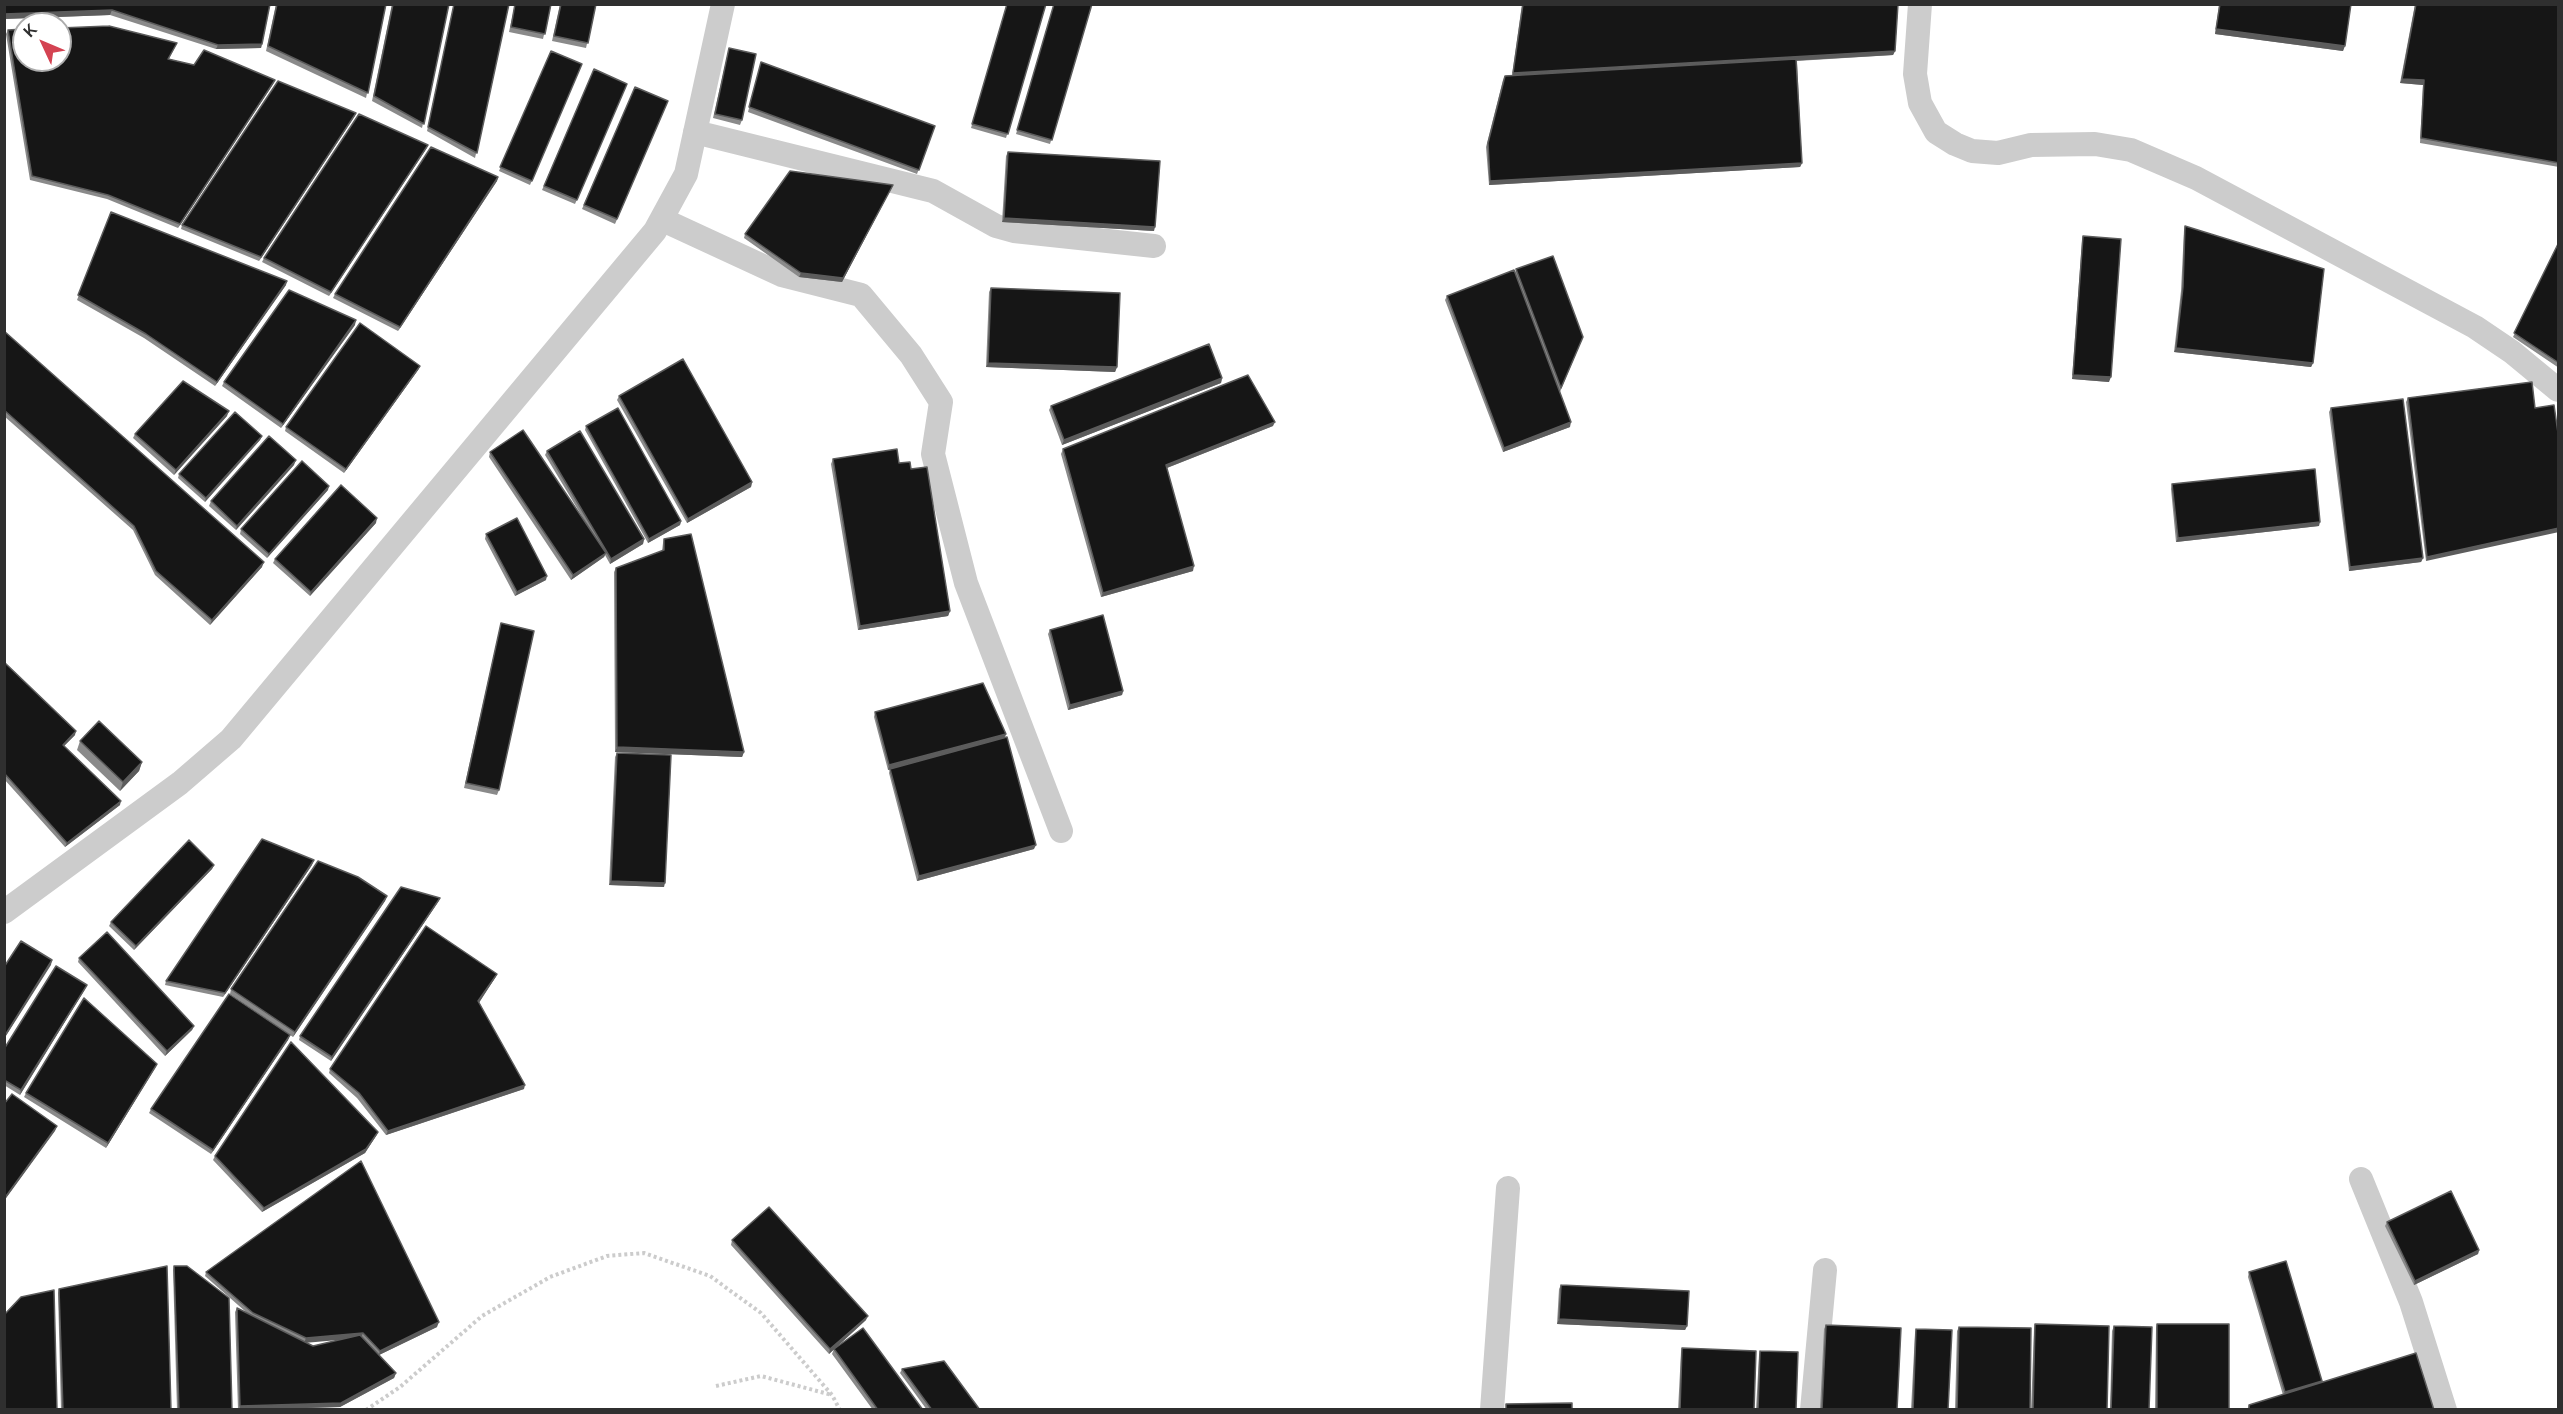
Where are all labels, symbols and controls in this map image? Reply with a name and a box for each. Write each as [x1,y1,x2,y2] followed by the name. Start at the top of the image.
[12,12,72,72] north arrow
[20,20,41,41] text: K

